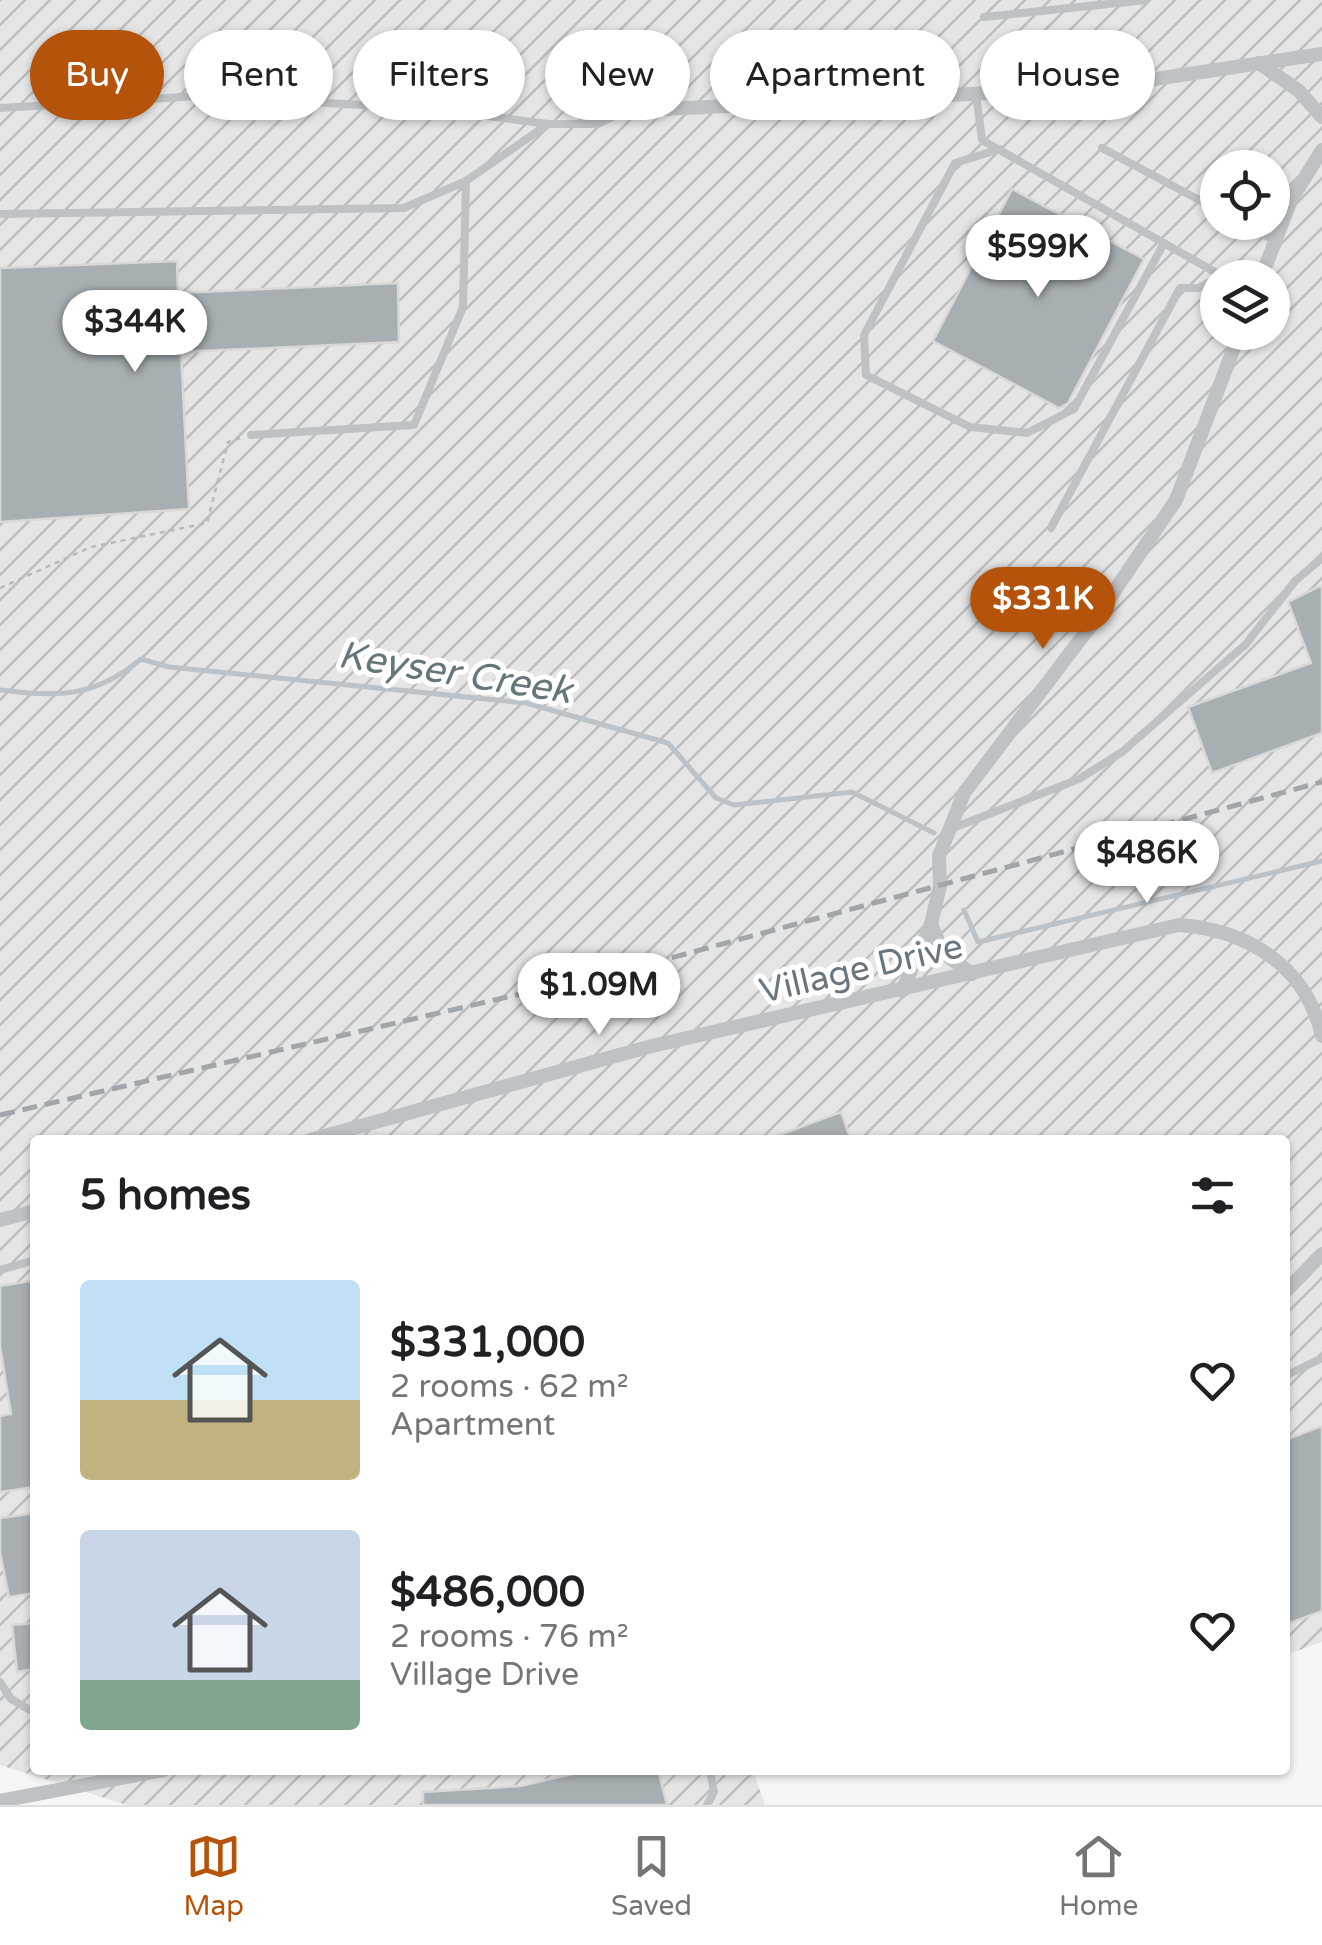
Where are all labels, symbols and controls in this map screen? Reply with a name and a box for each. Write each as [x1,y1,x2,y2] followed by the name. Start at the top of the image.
[30,30,164,120] chip: Buy
[184,30,333,120] chip: Rent
[353,30,525,120] chip: Filters
[545,30,690,120] chip: New
[710,30,960,120] chip: Apartment
[980,30,1155,120] chip: House
[1200,150,1290,350] map controls
[1200,150,1290,240] button: locate
[968,215,1108,300] pin: $599K
[987,228,1089,266] text: $599K
[1200,260,1290,350] button: layers
[65,290,205,375] pin: $344K
[84,303,186,341] text: $344K
[973,567,1113,652] pin: $331K
[992,580,1094,618] text: $331K
[335,632,577,714] water label: Keyser Creek
[1077,821,1217,906] pin: $486K
[1096,834,1198,872] text: $486K
[756,925,967,1013] street label: Village Drive
[518,953,680,1038] pin: $1.09M
[539,966,659,1004] text: $1.09M
[1185,1168,1240,1223] icon: filters
[80,1170,251,1221] text: 5 homes
[390,1317,585,1368] text: $331,000
[160,1320,280,1440] icon: home
[1185,1353,1240,1408] icon: heart
[390,1368,629,1406] text: 2 rooms · 62 m²
[390,1406,555,1444] text: Apartment
[390,1567,585,1618] text: $486,000
[160,1570,280,1690] icon: home
[1185,1603,1240,1658] icon: heart
[390,1618,629,1656] text: 2 rooms · 76 m²
[390,1656,579,1694] text: Village Drive
[184,1829,244,1923] tab: Map
[611,1829,692,1923] tab: Saved
[1059,1829,1138,1923] tab: Home

